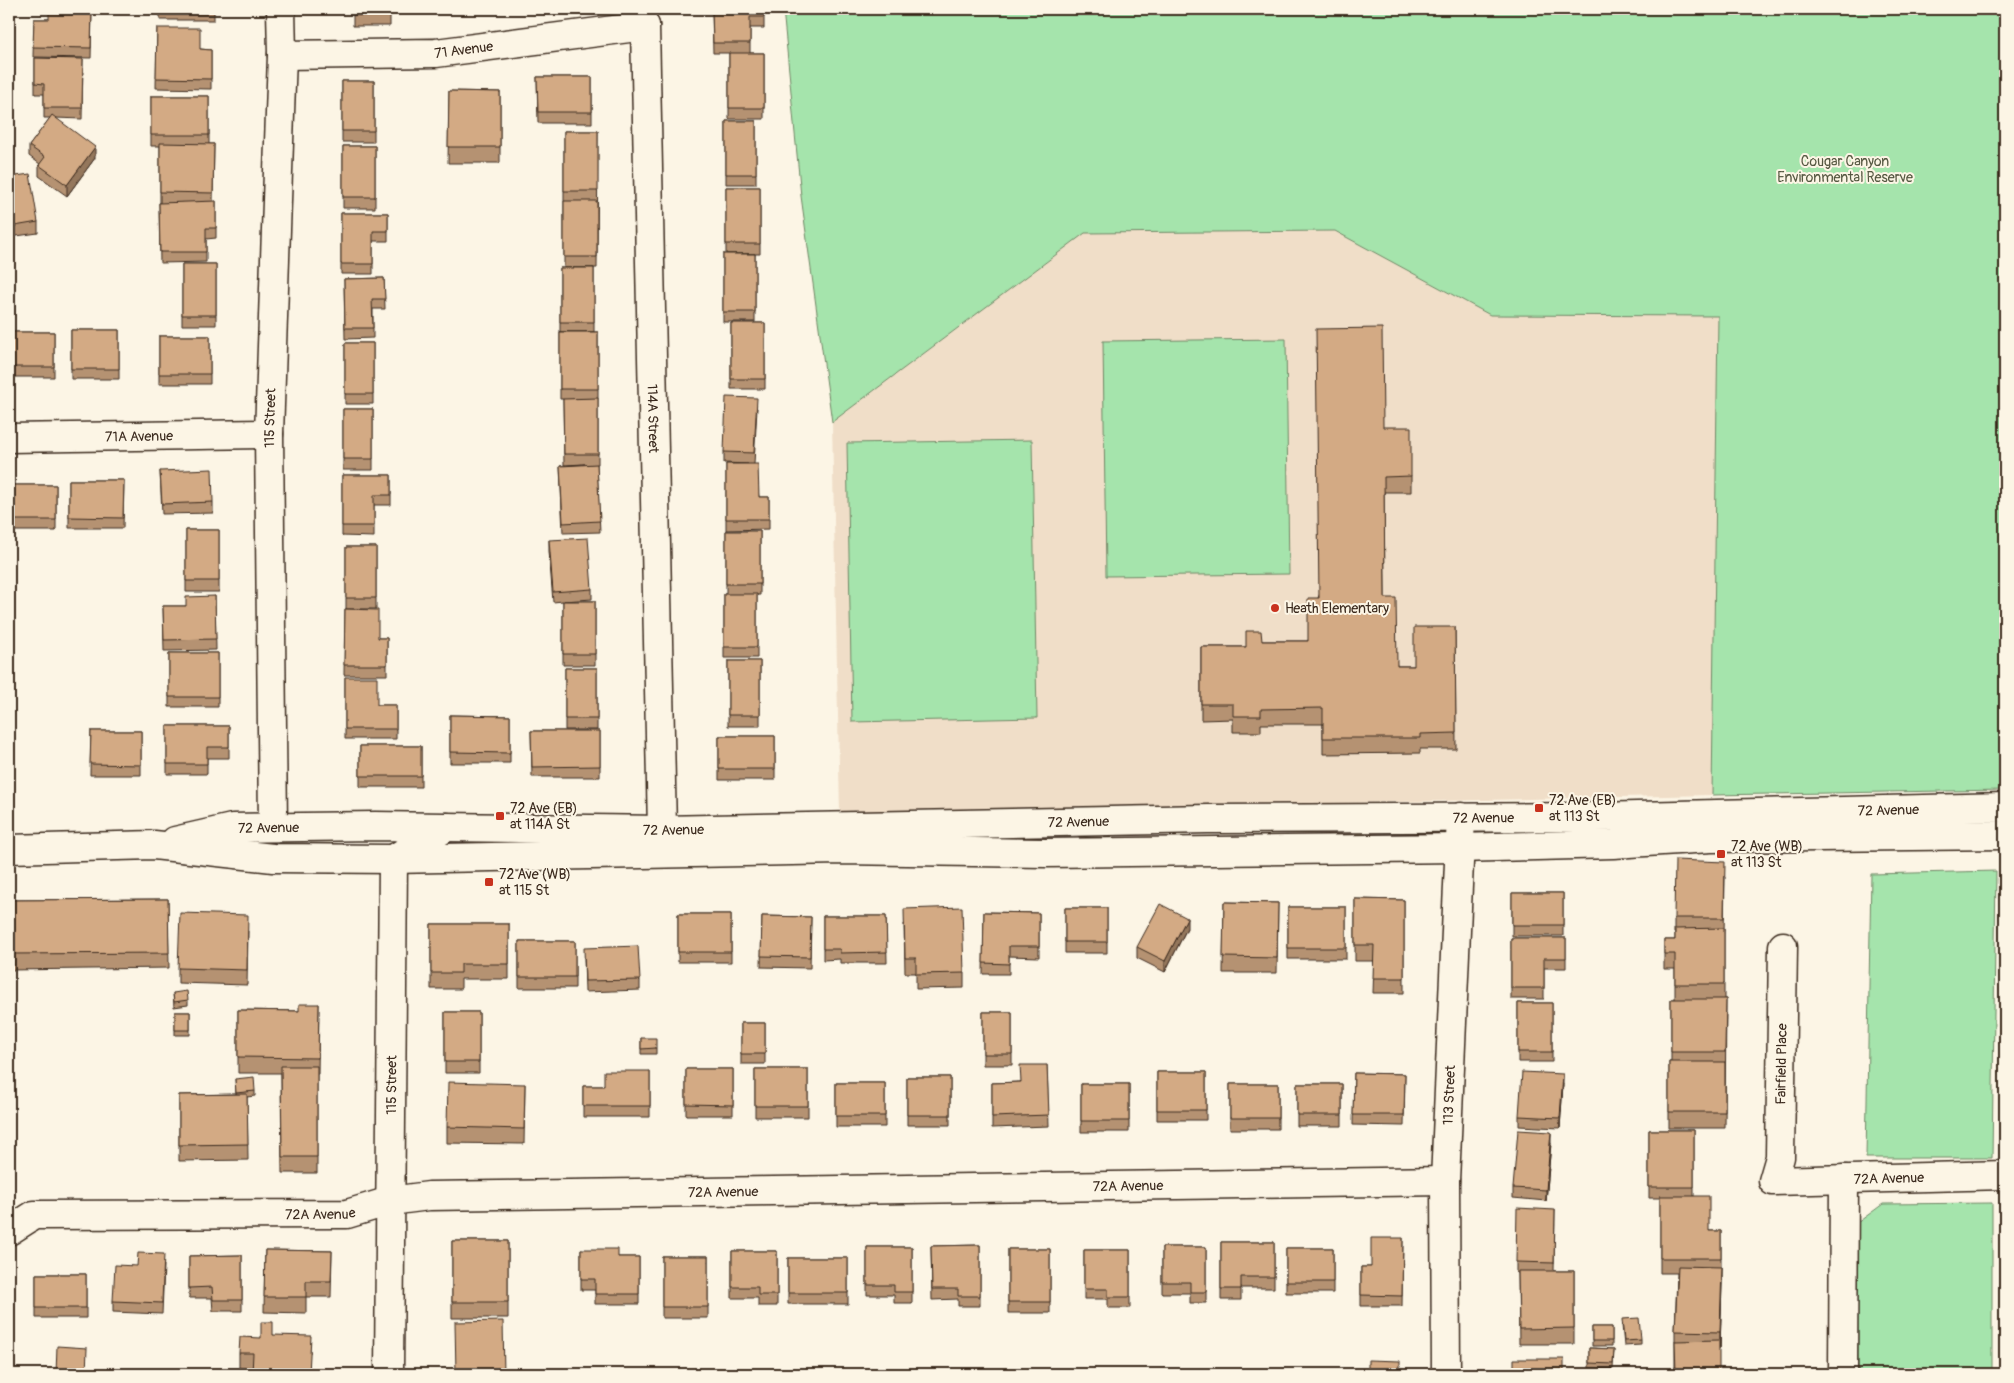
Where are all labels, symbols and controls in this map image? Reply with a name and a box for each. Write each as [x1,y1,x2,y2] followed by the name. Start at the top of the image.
[433,38,494,62] street label: 71 Avenue
[1777,153,1913,186] park label: Cougar Canyon Environmental Reserve
[644,384,662,454] street label: 114A Street
[261,388,280,448] street label: 115 Street
[105,427,173,446] street label: 71A Avenue
[1285,600,1389,617] place label: Heath Elementary
[1269,602,1281,614] marker: Heath Elementary
[1549,792,1616,825] place label: 72 Ave (EB) at 113 St
[510,800,577,833] place label: 72 Ave (EB) at 114A St
[1857,801,1919,820] street label: 72 Avenue
[1533,802,1545,814] marker: 72 Ave (EB) at 113 St
[1453,809,1514,827] street label: 72 Avenue
[494,810,506,822] marker: 72 Ave (EB) at 114A St
[1048,813,1109,831] street label: 72 Avenue
[238,819,299,837] street label: 72 Avenue
[643,821,704,839] street label: 72 Avenue
[1731,838,1803,871] place label: 72 Ave (WB) at 113 St
[1715,848,1727,860] marker: 72 Ave (WB) at 113 St
[499,866,571,899] place label: 72 Ave (WB) at 115 St
[483,876,495,888] marker: 72 Ave (WB) at 115 St
[1772,1023,1791,1105] street label: Fairfield Place
[383,1055,400,1115] street label: 115 Street
[1439,1064,1459,1125] street label: 113 Street
[1854,1169,1924,1188] street label: 72A Avenue
[1093,1177,1163,1195] street label: 72A Avenue
[688,1183,758,1201] street label: 72A Avenue
[285,1204,358,1223] street label: 72A Avenue

